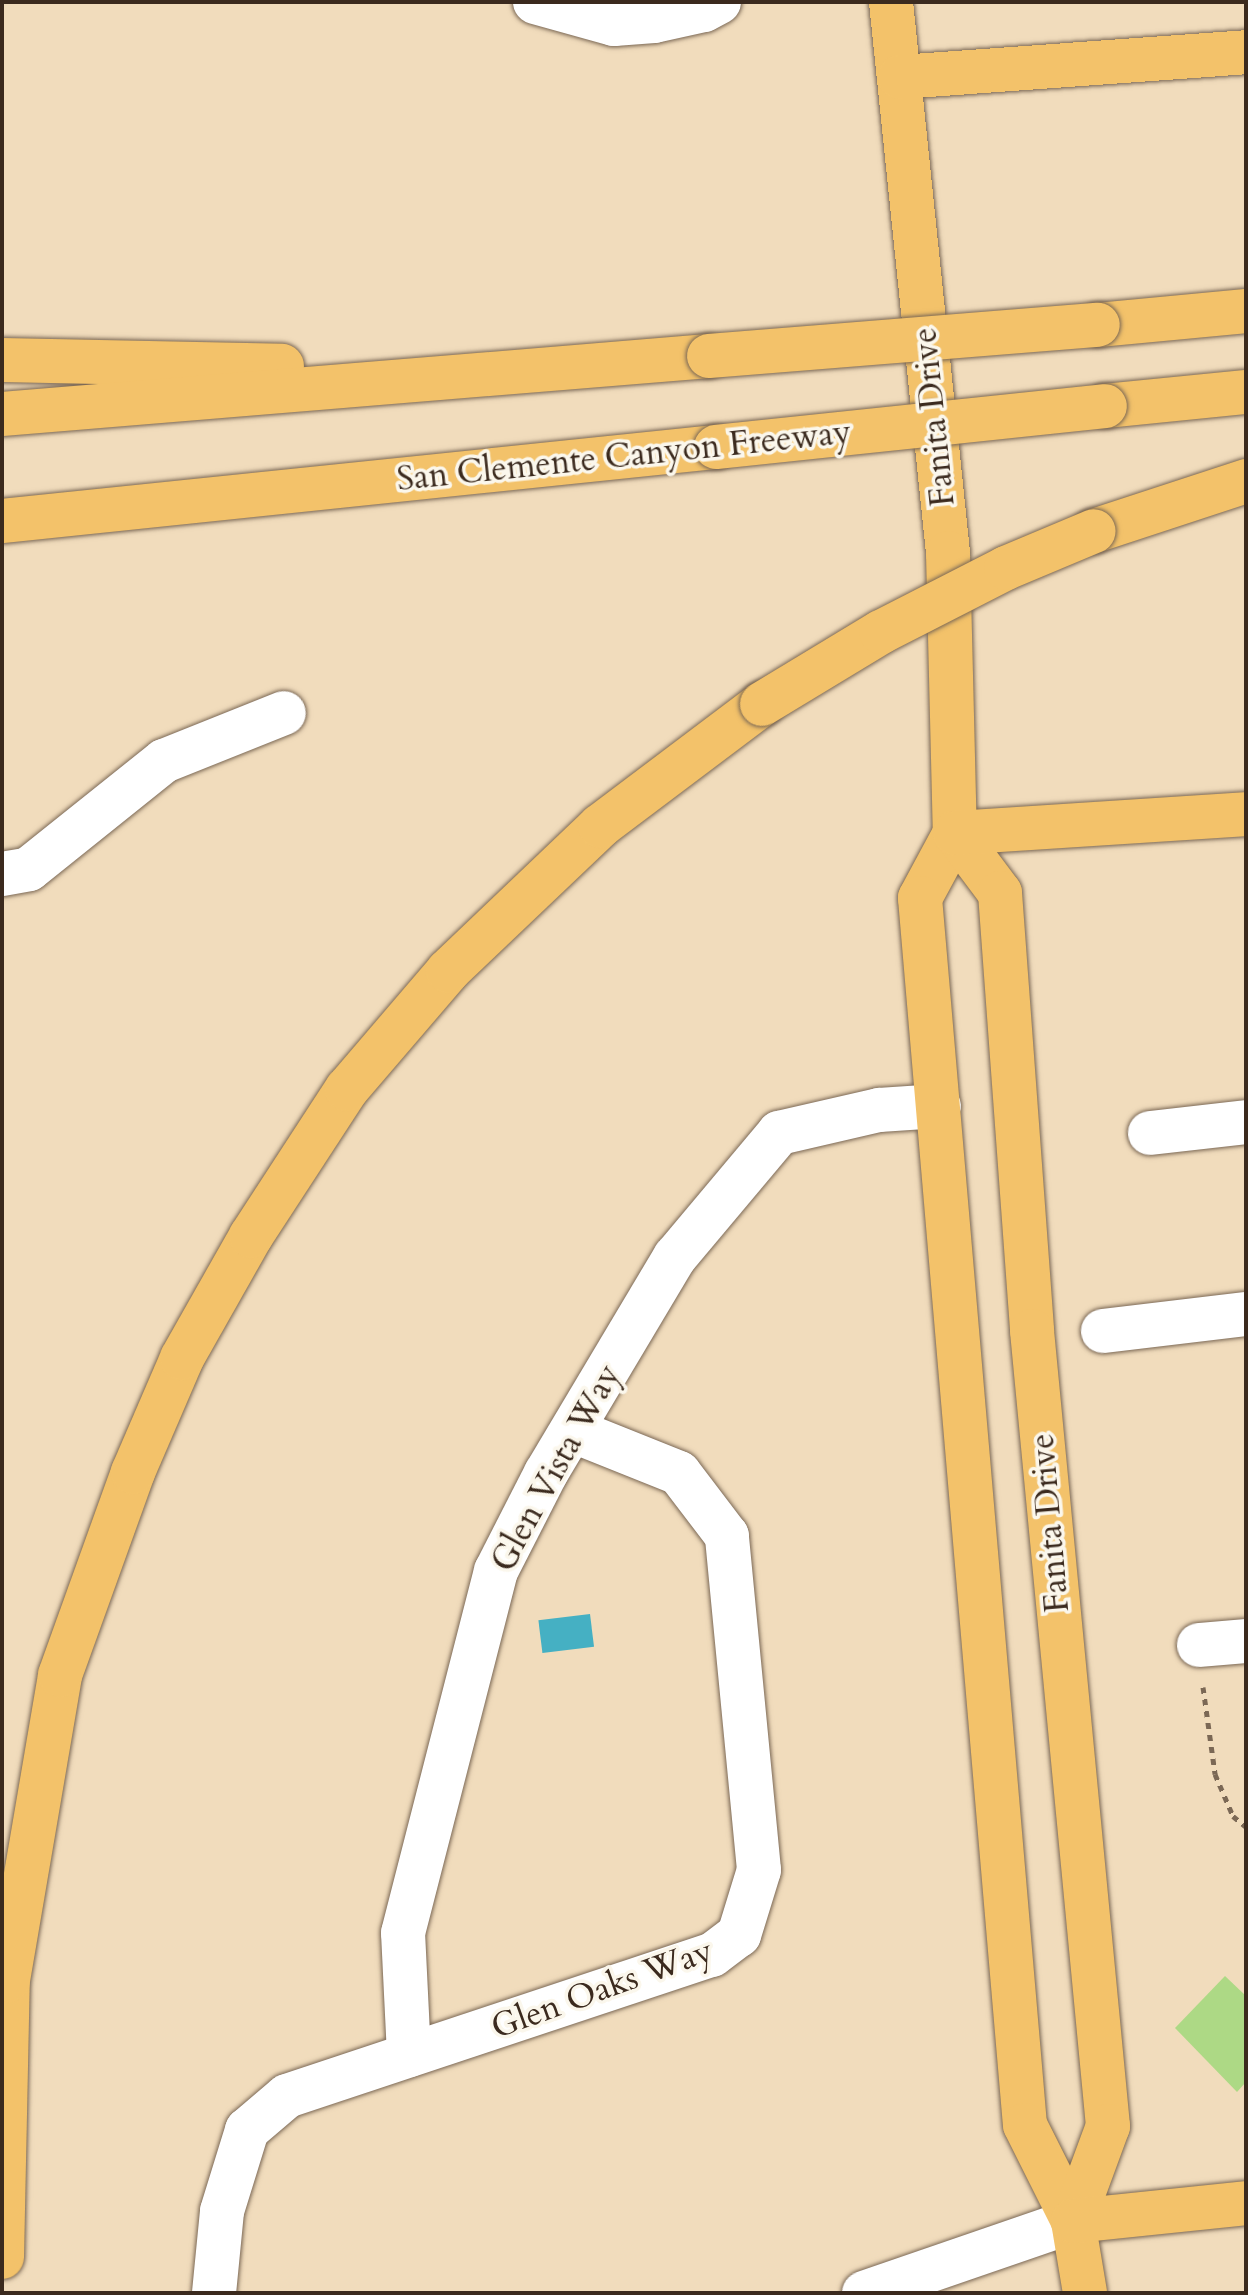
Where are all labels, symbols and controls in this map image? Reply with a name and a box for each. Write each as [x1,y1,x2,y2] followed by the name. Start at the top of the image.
[904,325,964,509] street label: Fanita Drive
[395,412,853,500] street label: San Clemente Canyon Freeway
[482,1357,630,1579] street label: Glen Vista Way
[1022,1432,1078,1614] street label: Fanita Drive
[486,1930,718,2048] street label: Glen Oaks Way

